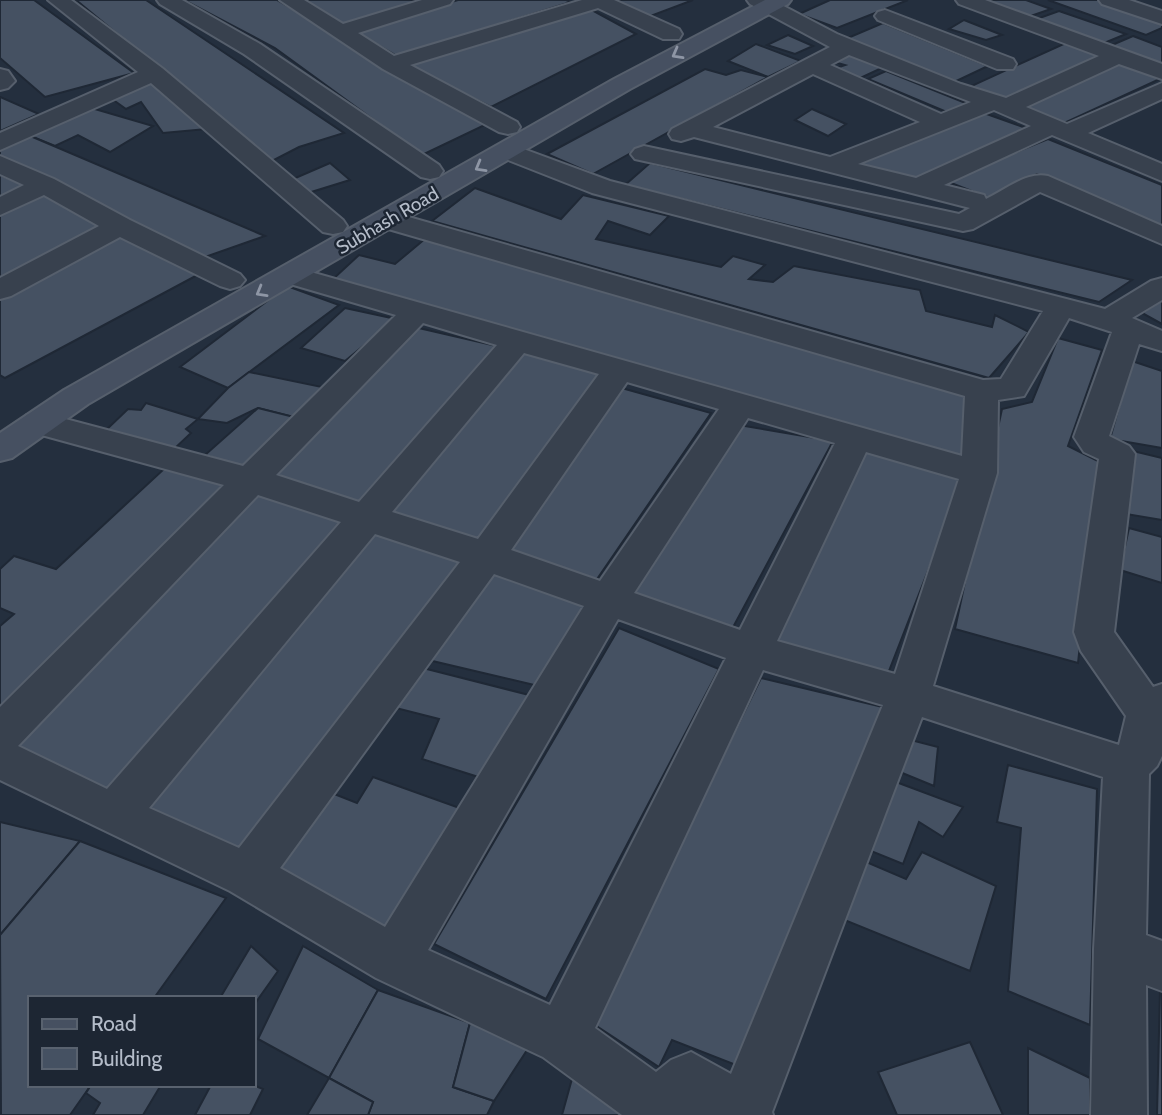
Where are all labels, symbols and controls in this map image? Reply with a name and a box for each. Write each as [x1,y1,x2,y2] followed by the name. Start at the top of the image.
[672,46,684,59] one-way arrow
[474,159,487,172] one-way arrow
[332,182,443,259] street label: Subhash Road
[255,284,268,297] one-way arrow
[28,996,256,1087] legend
[91,1011,137,1036] text: Road
[91,1046,163,1071] text: Building

